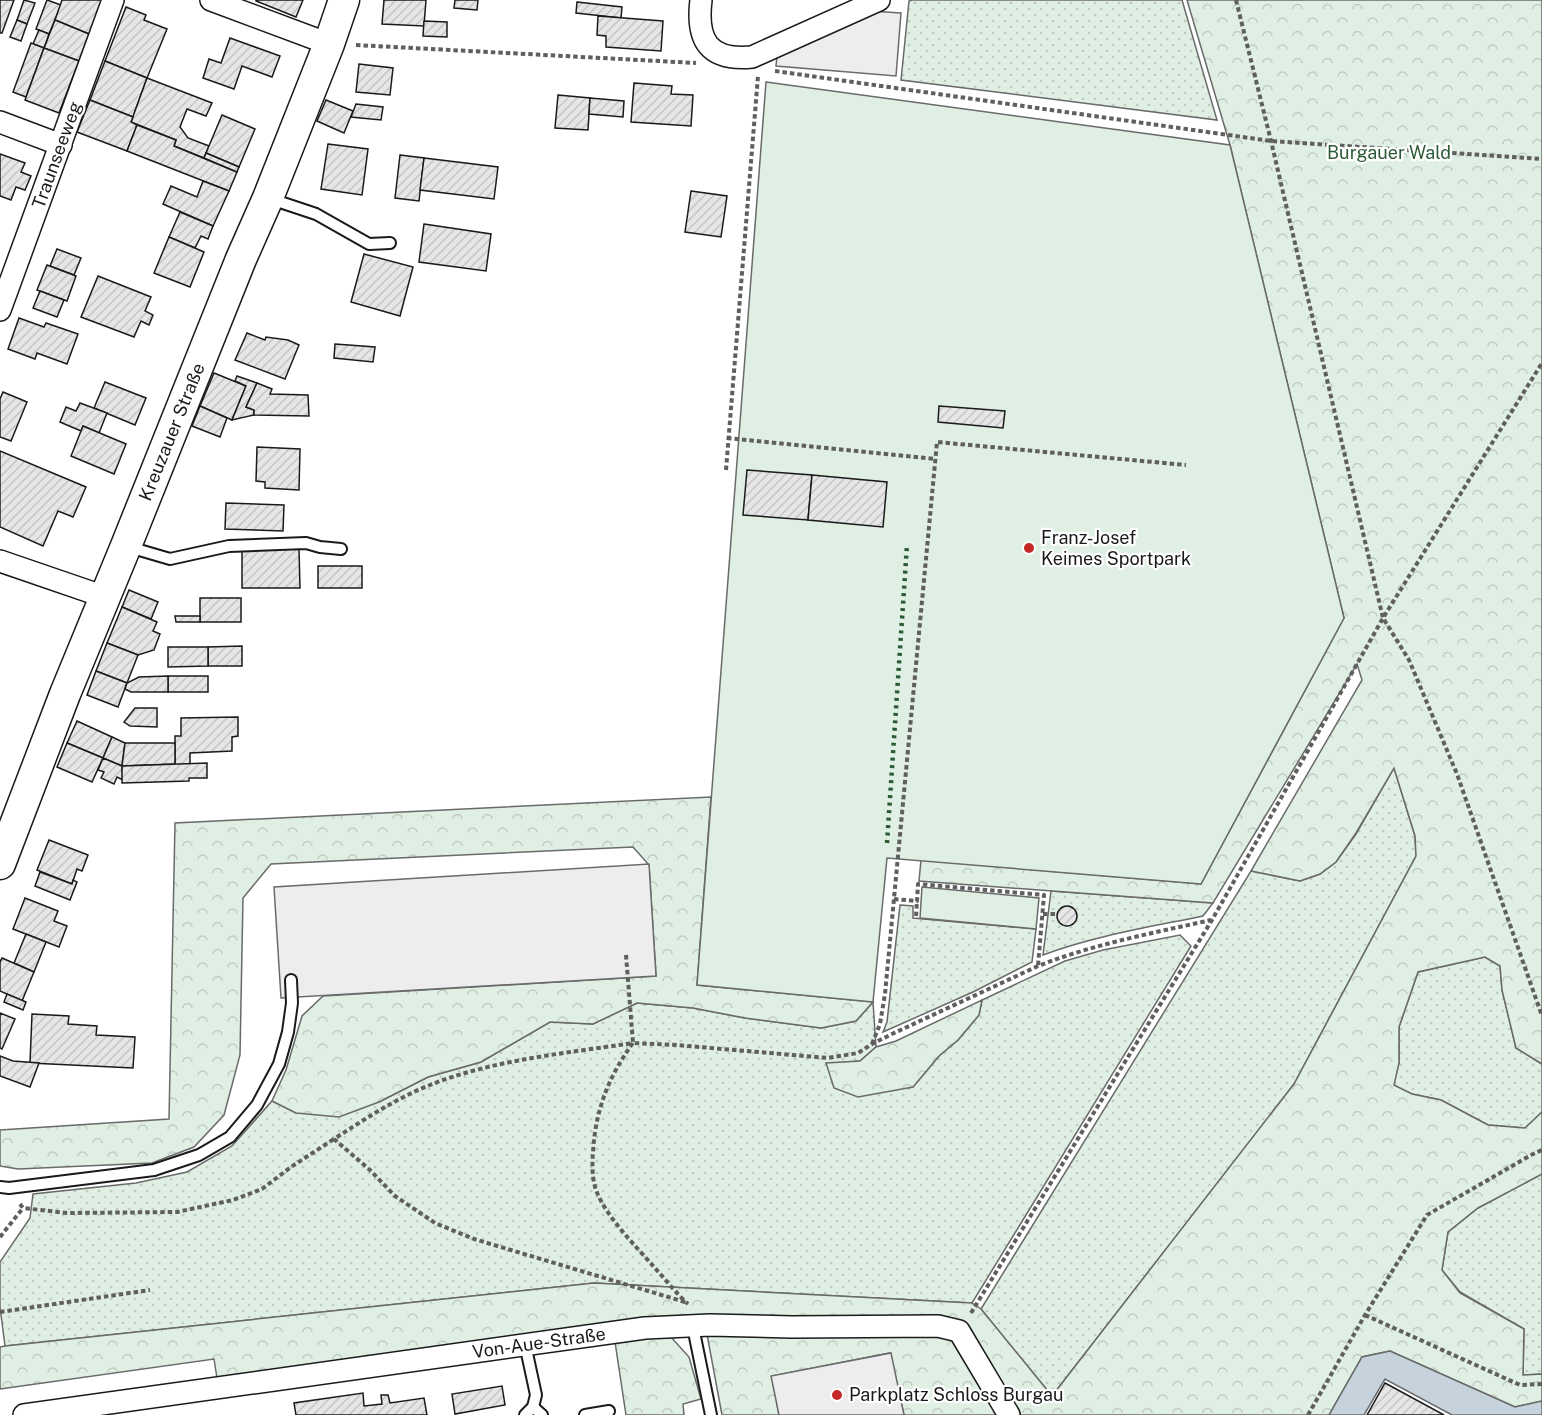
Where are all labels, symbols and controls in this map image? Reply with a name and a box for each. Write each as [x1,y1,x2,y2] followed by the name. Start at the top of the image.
[27,99,86,211] street label: Traunseeweg
[1327,142,1451,163] park label: Burgauer Wald
[134,360,209,504] street label: Kreuzauer Straße
[1041,527,1191,569] place label: Franz-Josef Keimes Sportpark
[1022,541,1036,555] marker: Franz-Josef Keimes Sportpark
[471,1323,607,1362] street label: Von-Aue-Straße
[849,1384,1063,1405] place label: Parkplatz Schloss Burgau
[830,1388,844,1402] marker: Parkplatz Schloss Burgau

